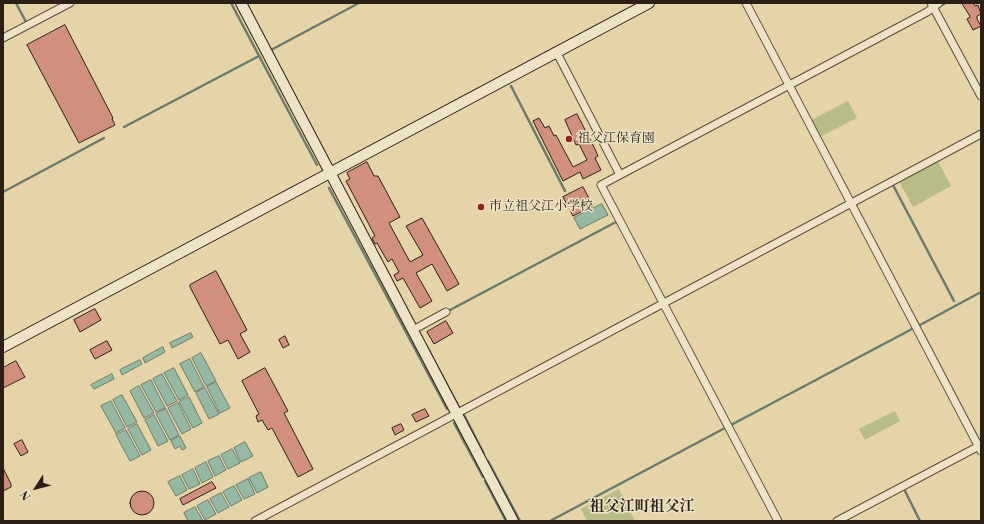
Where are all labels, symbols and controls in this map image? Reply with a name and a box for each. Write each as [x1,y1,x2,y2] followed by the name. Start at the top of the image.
[577,131,655,147] place label: 祖父江保育園
[564,134,574,144] marker: 祖父江保育園
[489,199,593,215] place label: 市立祖父江小学校
[476,202,486,212] marker: 市立祖父江小学校
[16,468,56,508] north arrow
[18,487,35,503] text: N
[590,498,694,516] district label: 祖父江町祖父江

